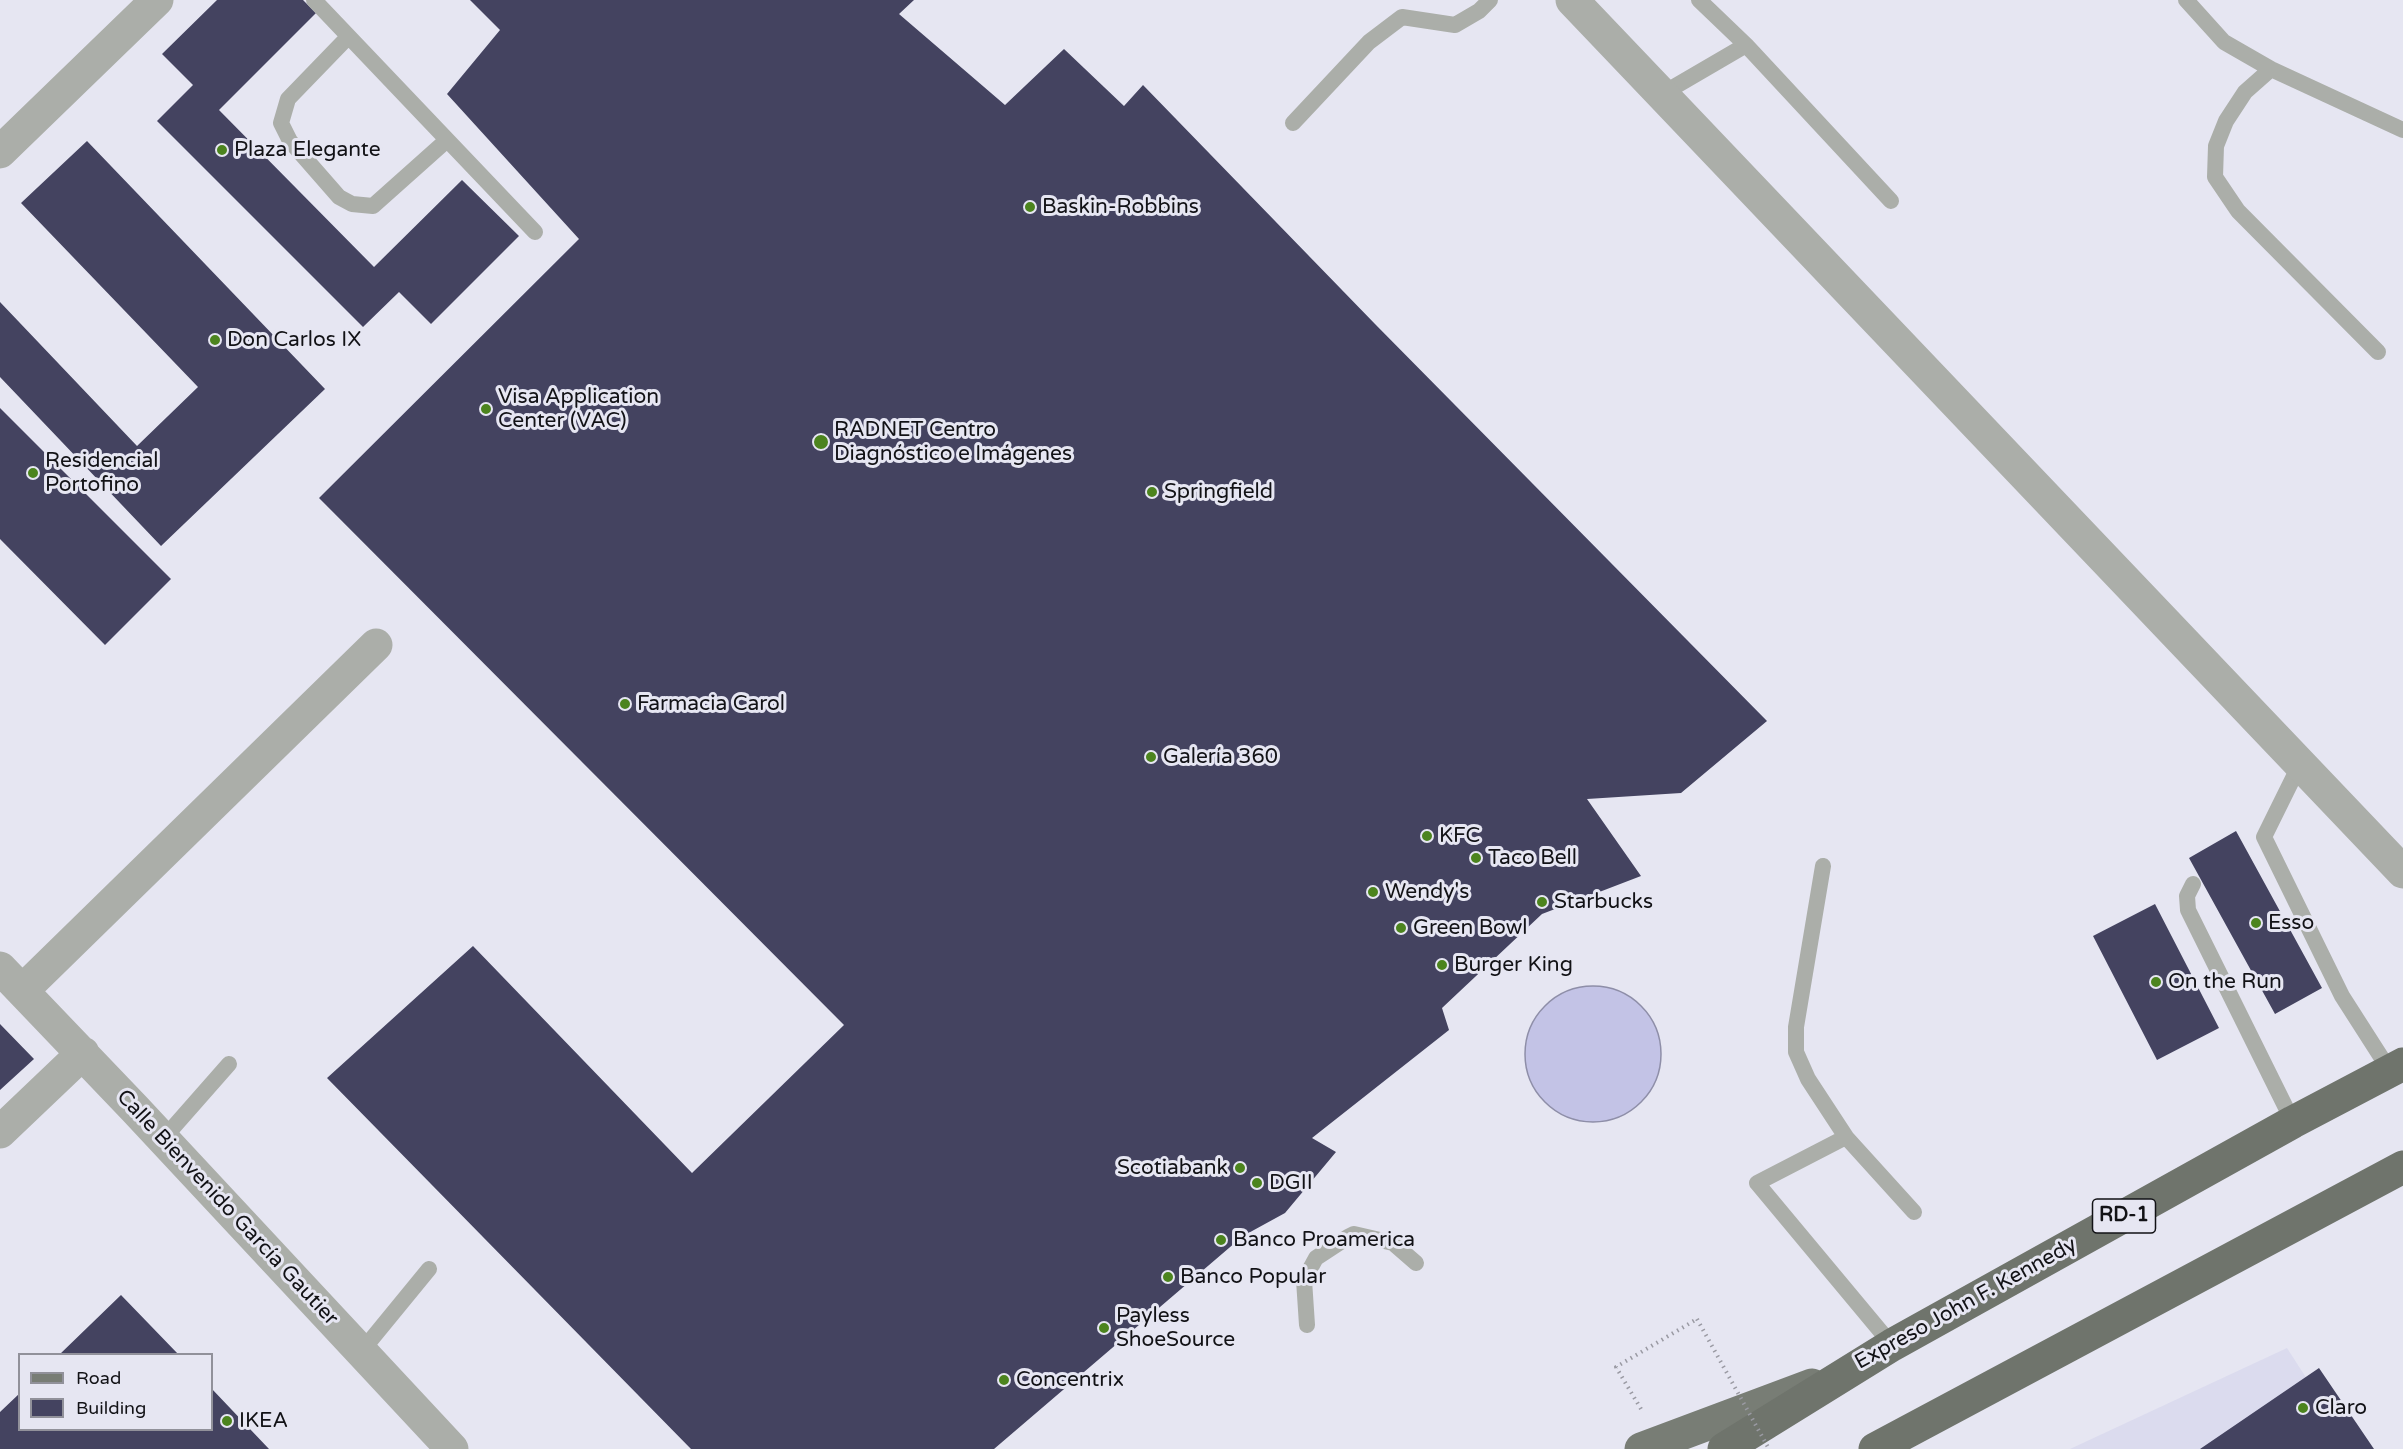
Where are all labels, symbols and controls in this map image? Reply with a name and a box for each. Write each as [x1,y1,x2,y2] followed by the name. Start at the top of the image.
[234,137,381,163] place label: Plaza Elegante
[215,143,229,157] marker: Plaza Elegante
[1042,194,1199,220] place label: Baskin-Robbins
[1023,200,1037,214] marker: Baskin-Robbins
[227,327,361,353] place label: Don Carlos IX
[208,333,222,347] marker: Don Carlos IX
[498,384,659,434] place label: Visa Application Center (VAC)
[479,402,493,416] marker: Visa Application Center (VAC)
[834,417,1072,467] place label: RADNET Centro Diagnóstico e Imágenes
[812,433,830,451] marker: RADNET Centro Diagnóstico e Imágenes
[45,448,159,498] place label: Residencial Portofino
[26,466,40,480] marker: Residencial Portofino
[1164,479,1273,505] place label: Springfield
[1145,485,1159,499] marker: Springfield
[637,691,785,717] place label: Farmacia Carol
[618,697,632,711] marker: Farmacia Carol
[1163,744,1278,770] place label: Galería 360
[1144,750,1158,764] marker: Galería 360
[1439,823,1480,849] place label: KFC
[1420,829,1434,843] marker: KFC
[1488,845,1577,871] place label: Taco Bell
[1469,851,1483,865] marker: Taco Bell
[1385,879,1469,905] place label: Wendy's
[1366,885,1380,899] marker: Wendy's
[1554,889,1653,915] place label: Starbucks
[1535,895,1549,909] marker: Starbucks
[2268,910,2314,936] place label: Esso
[1413,915,1528,941] place label: Green Bowl
[2249,916,2263,930] marker: Esso
[1394,921,1408,935] marker: Green Bowl
[1454,952,1573,978] place label: Burger King
[1435,958,1449,972] marker: Burger King
[2168,969,2282,995] place label: On the Run
[2149,975,2163,989] marker: On the Run
[111,1085,343,1331] street label: Calle Bienvenido García Gautier
[1117,1155,1228,1181] place label: Scotiabank
[1233,1161,1247,1175] marker: Scotiabank
[1269,1170,1313,1196] place label: DGII
[1250,1176,1264,1190] marker: DGII
[2092,1199,2156,1233] road number: RD-1
[1233,1227,1415,1253] place label: Banco Proamerica
[1851,1232,2081,1376] street label: Expreso John F. Kennedy
[1214,1233,1228,1247] marker: Banco Proamerica
[1180,1264,1326,1290] place label: Banco Popular
[1161,1270,1175,1284] marker: Banco Popular
[1116,1303,1235,1353] place label: Payless ShoeSource
[1097,1321,1111,1335] marker: Payless ShoeSource
[18,1353,213,1431] legend
[76,1367,121,1389] text: Road
[1016,1367,1124,1393] place label: Concentrix
[997,1373,1011,1387] marker: Concentrix
[2315,1395,2367,1421] place label: Claro
[76,1397,146,1419] text: Building
[2296,1401,2310,1415] marker: Claro
[239,1408,288,1434] place label: IKEA
[220,1414,234,1428] marker: IKEA

